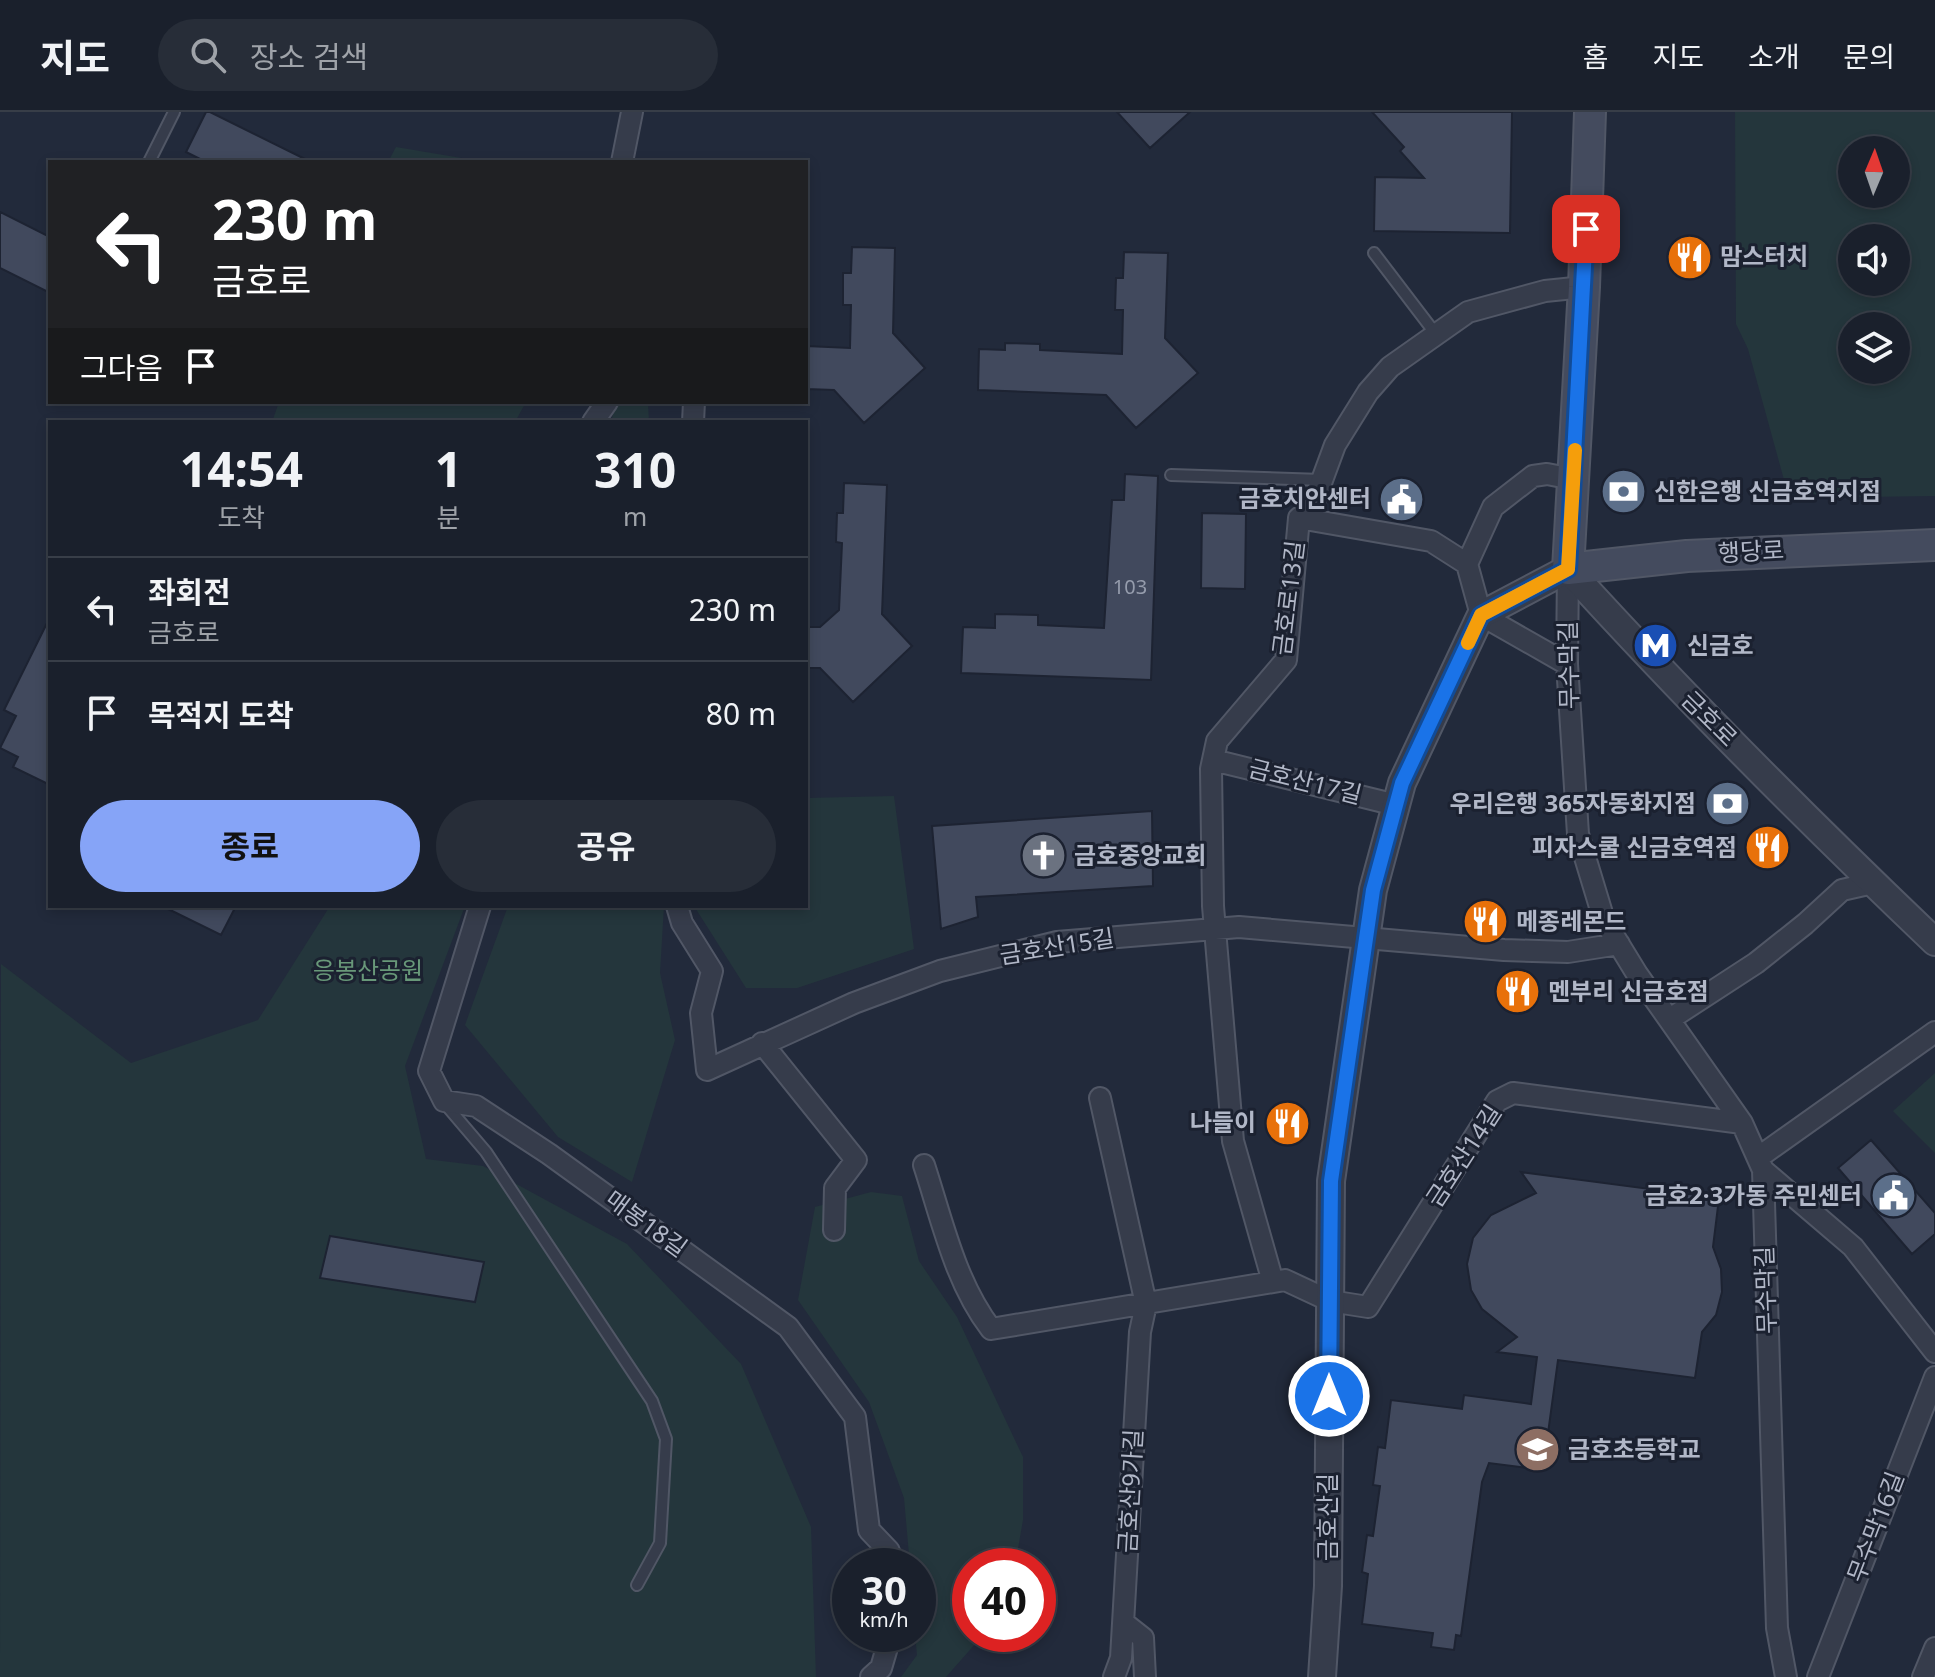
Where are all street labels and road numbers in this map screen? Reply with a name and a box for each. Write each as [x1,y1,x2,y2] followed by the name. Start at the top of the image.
[1717,532,1785,569] street label: 행당로
[1264,538,1311,657] street label: 금호로13길
[1550,621,1585,709] street label: 무수막길
[1675,683,1745,753] street label: 금호로
[1245,751,1366,811] street label: 금호산17길
[997,920,1117,971] street label: 금호산15길
[1417,1098,1508,1213] street label: 금호산14길
[599,1182,694,1264] street label: 매봉18길
[1746,1245,1783,1335] street label: 무수막길
[1110,1428,1149,1554] street label: 금호산9가길
[1838,1467,1911,1586] street label: 무수막16길
[1310,1473,1343,1561] street label: 금호산길

